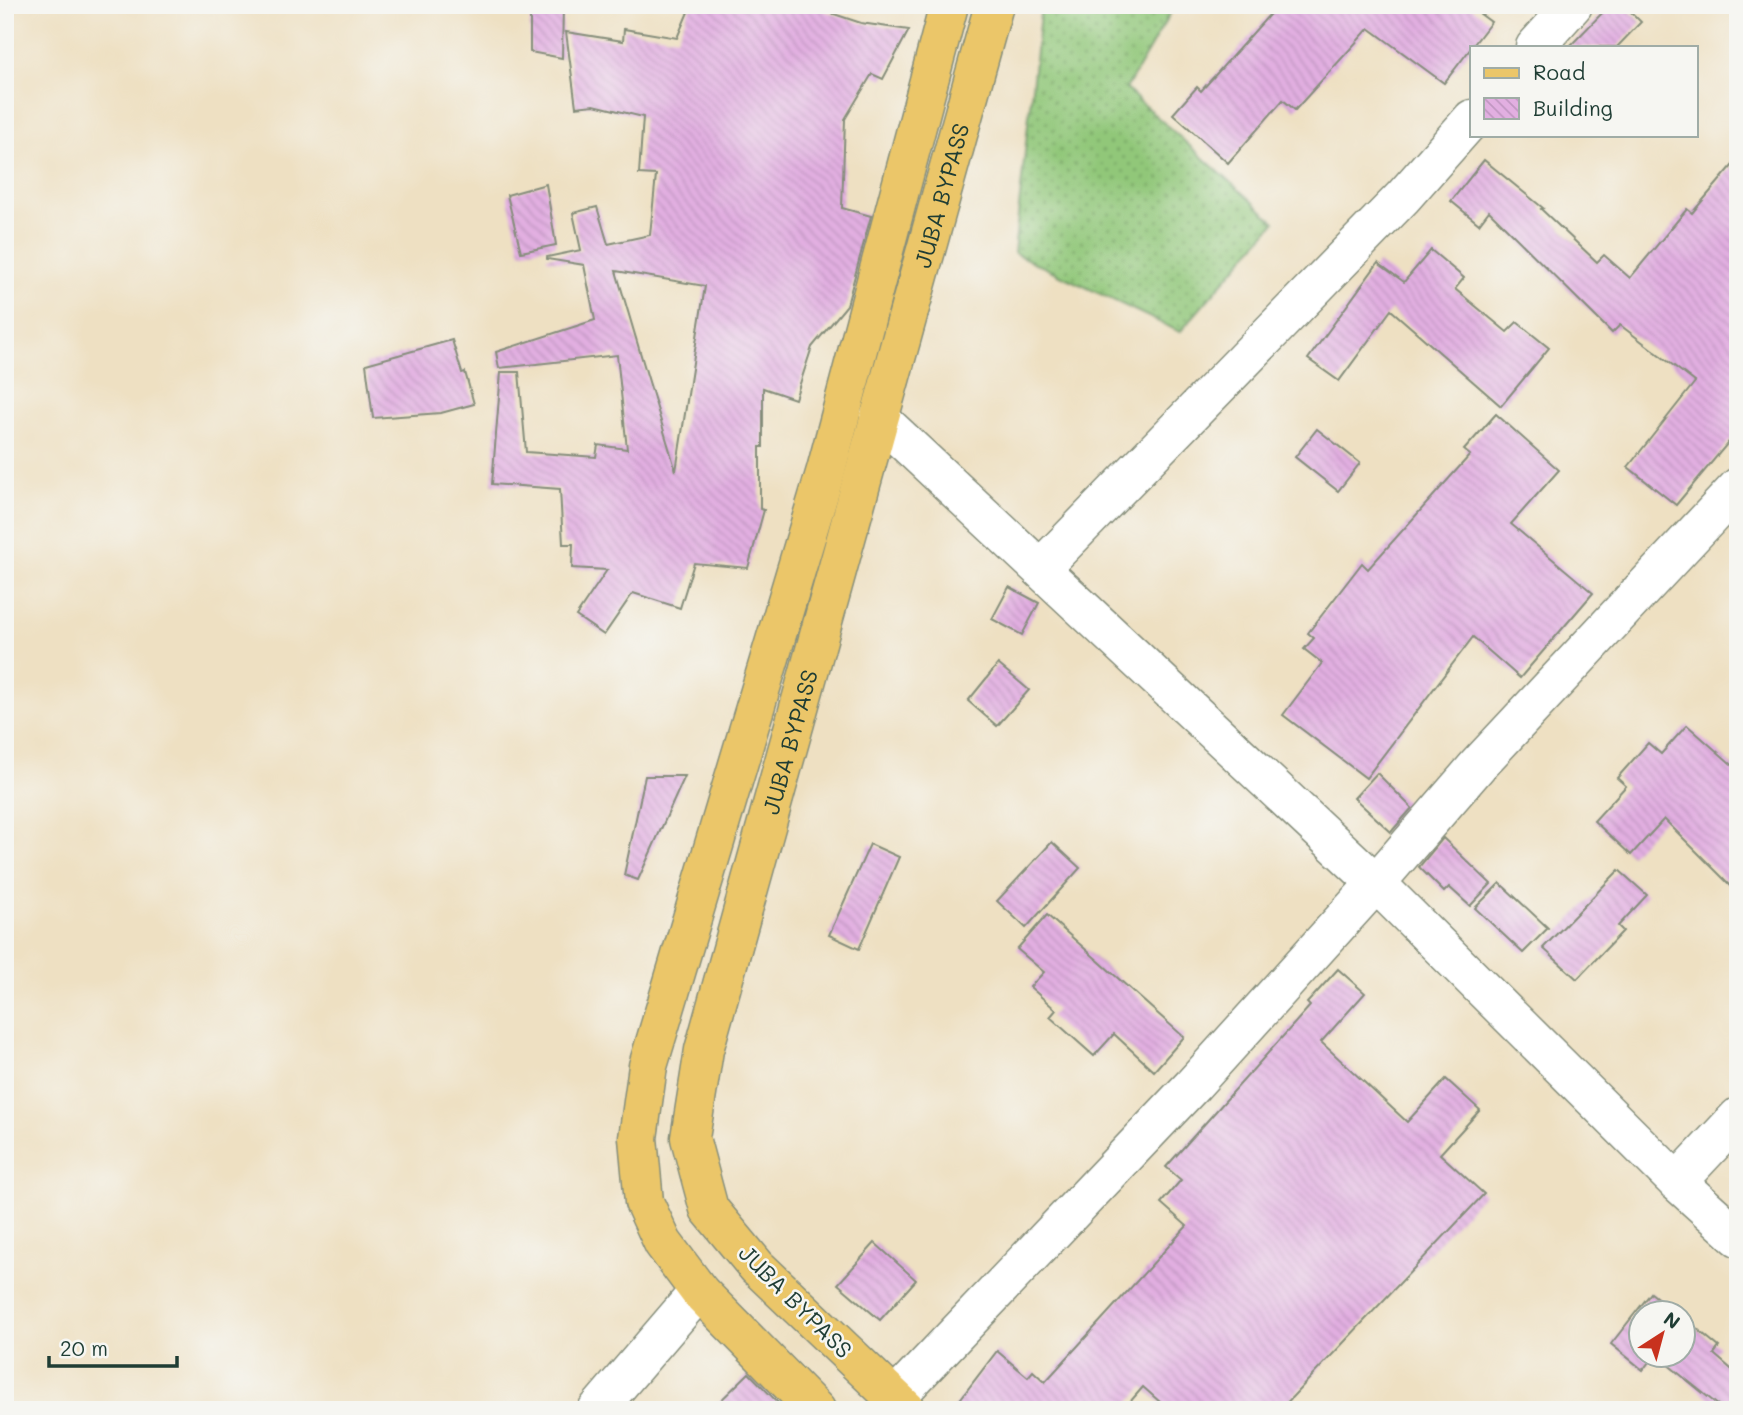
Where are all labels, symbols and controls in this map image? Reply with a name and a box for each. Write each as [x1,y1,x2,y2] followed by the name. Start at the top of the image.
[1470,46,1698,136] legend
[1533,58,1585,85] text: Road
[1533,94,1613,121] text: Building
[907,120,976,271] street label: JUBA BYPASS
[755,666,824,818] street label: JUBA BYPASS
[733,1238,859,1364] street label: JUBA BYPASS
[1628,1300,1698,1370] north arrow
[1659,1305,1685,1334] text: N
[49,1324,177,1368] scale bar
[60,1334,108,1361] text: 20 m

